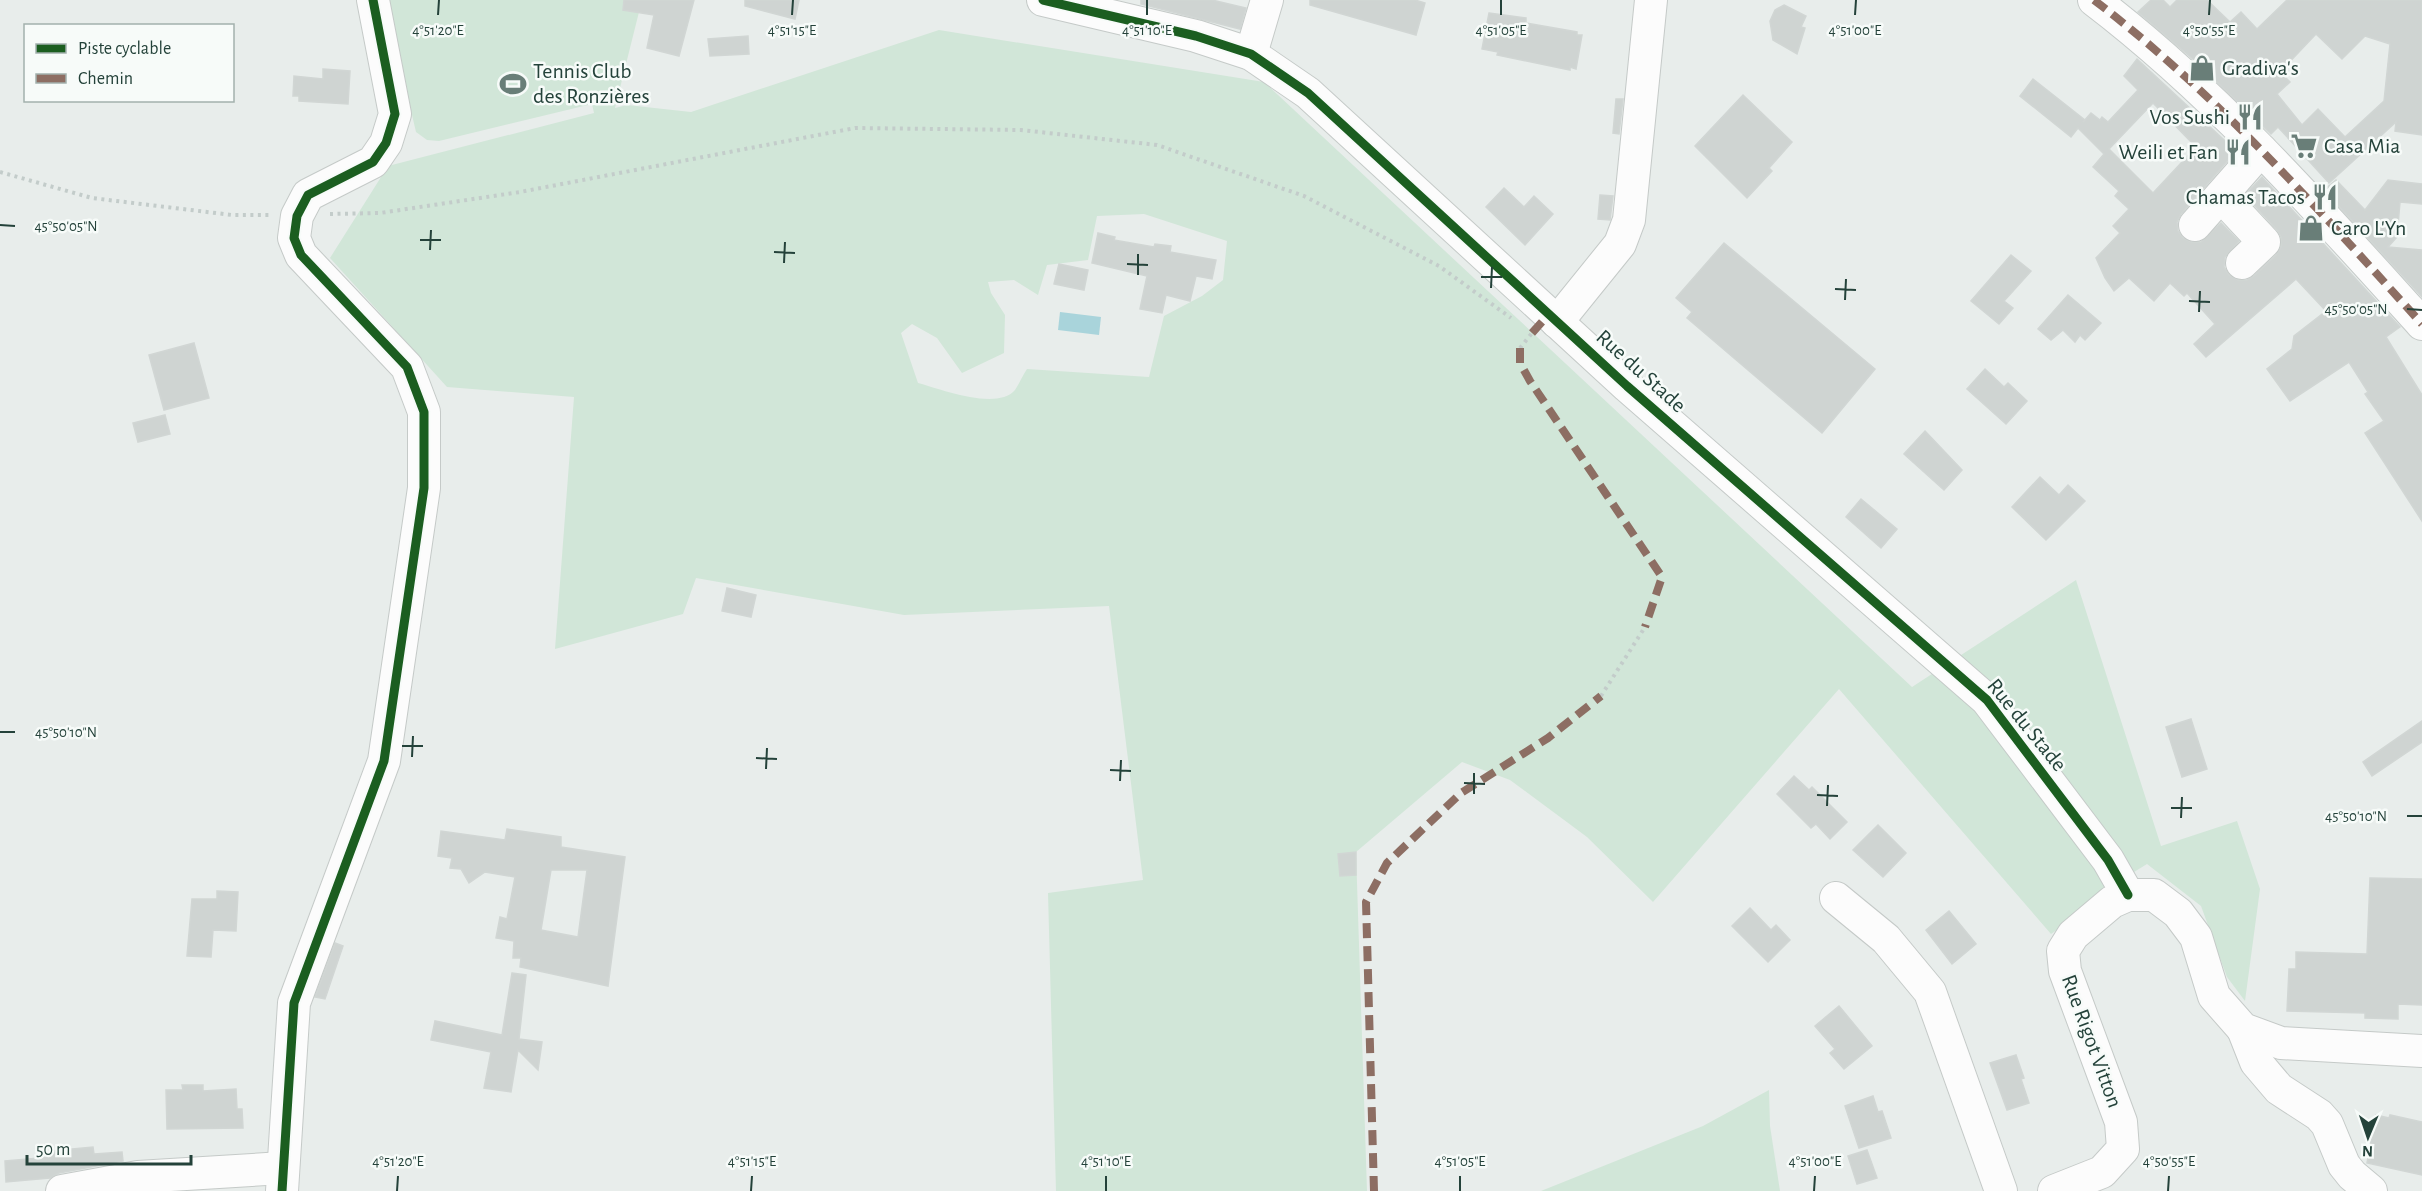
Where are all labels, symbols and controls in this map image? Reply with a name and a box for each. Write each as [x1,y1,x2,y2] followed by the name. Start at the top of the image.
[412,23,464,38] text: 4°51'20"E
[768,23,816,38] text: 4°51'15"E
[1122,23,1172,38] text: 4°51'10"E
[1475,23,1527,38] text: 4°51'05"E
[1829,23,1881,38] text: 4°51'00"E
[2183,23,2235,38] text: 4°50'55"E
[24,24,234,102] legend
[78,40,171,58] text: Piste cyclable
[2187,53,2217,83] shop icon: Gradiva's
[2222,57,2299,79] place label: Gradiva's
[533,60,650,107] place label: Tennis Club des Ronzières
[498,69,528,99] sports icon: Tennis Club des Ronzières
[78,70,133,88] text: Chemin
[2235,102,2265,132] restaurant icon: Vos Sushi
[2149,106,2230,128] place label: Vos Sushi
[2289,131,2319,161] supermarket icon: Casa Mia
[2324,135,2400,157] place label: Casa Mia
[2223,137,2253,167] restaurant icon: Weili et Fan
[2118,141,2218,163] place label: Weili et Fan
[2310,182,2340,212] restaurant icon: Chamas Tacos
[2186,186,2305,208] place label: Chamas Tacos
[2296,213,2326,243] shop icon: Caro L'Yn
[2331,217,2406,239] place label: Caro L'Yn
[34,219,98,234] text: 45°50'05"N
[2324,302,2388,317] text: 45°50'05"N
[1592,325,1690,417] street label: Rue du Stade
[1983,675,2071,775] street label: Rue du Stade
[35,725,97,740] text: 45°50'10"N
[2325,809,2387,824] text: 45°50'10"N
[2058,972,2126,1110] street label: Rue Rigot Vitton
[2338,1107,2398,1167] north arrow
[27,1128,190,1166] scale bar
[36,1141,70,1159] text: 50 m
[2362,1143,2373,1159] text: N
[372,1154,424,1169] text: 4°51'20"E
[728,1154,776,1169] text: 4°51'15"E
[1081,1154,1131,1169] text: 4°51'10"E
[1434,1154,1486,1169] text: 4°51'05"E
[1789,1154,1841,1169] text: 4°51'00"E
[2143,1154,2195,1169] text: 4°50'55"E

